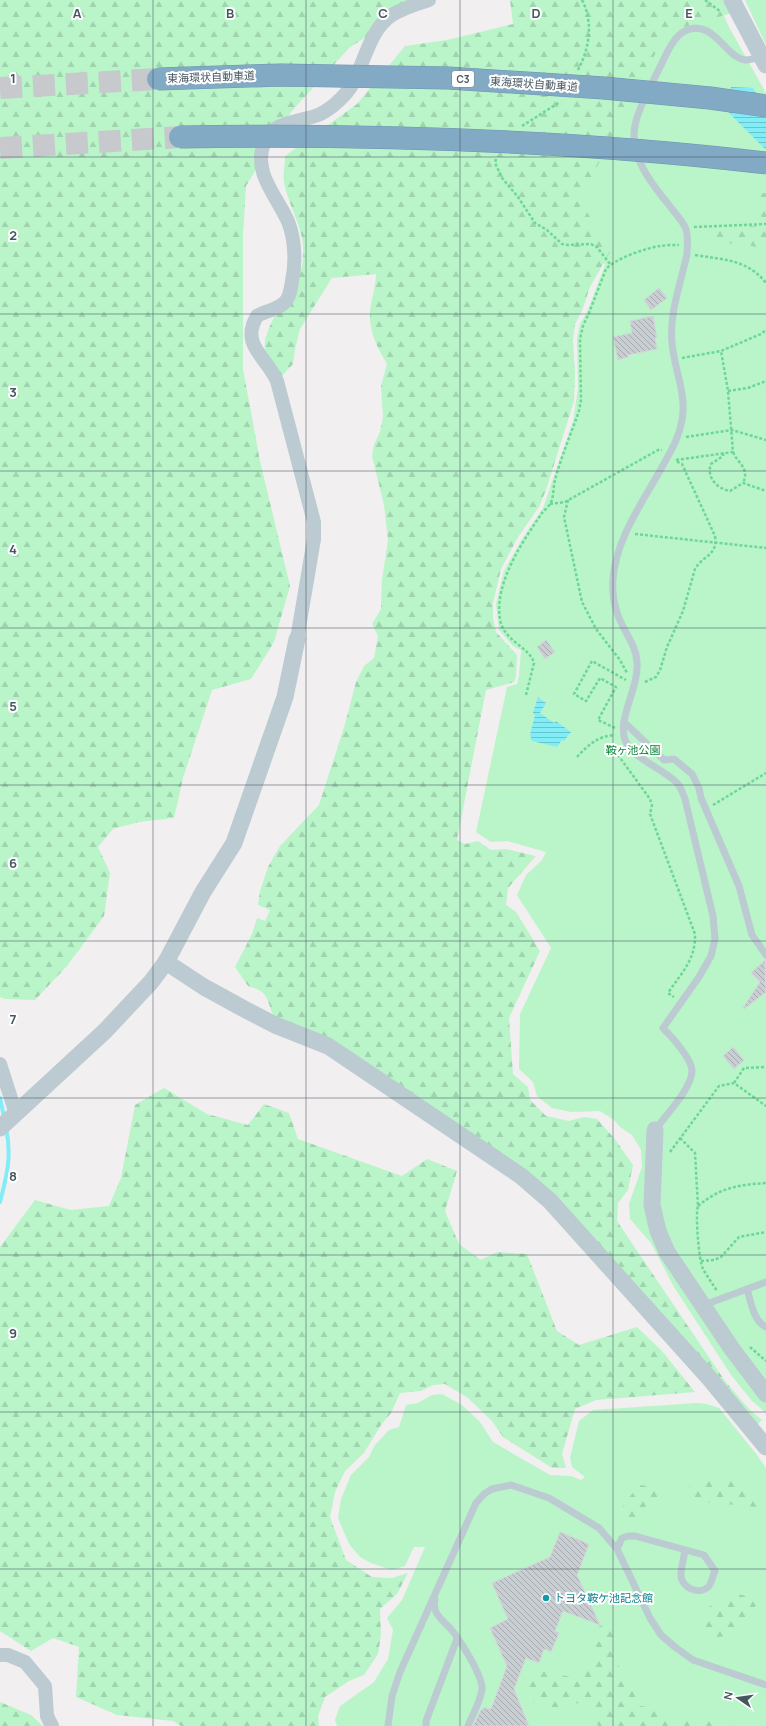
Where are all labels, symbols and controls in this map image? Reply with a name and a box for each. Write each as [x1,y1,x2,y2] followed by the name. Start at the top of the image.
[73,4,82,22] text: A
[226,4,234,22] text: B
[378,4,388,22] text: C
[531,4,541,22] text: D
[685,4,693,22] text: E
[167,67,255,86] street label: 東海環状自動車道
[10,69,16,87] text: 1
[452,71,474,87] road number: C3
[490,73,578,94] street label: 東海環状自動車道
[9,226,17,244] text: 2
[9,383,17,401] text: 3
[9,540,17,558] text: 4
[9,697,17,715] text: 5
[606,742,661,757] park label: 鞍ヶ池公園
[9,854,17,872] text: 6
[10,1010,17,1028] text: 7
[9,1167,17,1185] text: 8
[9,1324,17,1342] text: 9
[554,1590,653,1605] place label: トヨタ鞍ケ池記念館
[541,1593,551,1603] marker: トヨタ鞍ケ池記念館
[718,1678,758,1718] north arrow
[720,1690,736,1701] text: N

